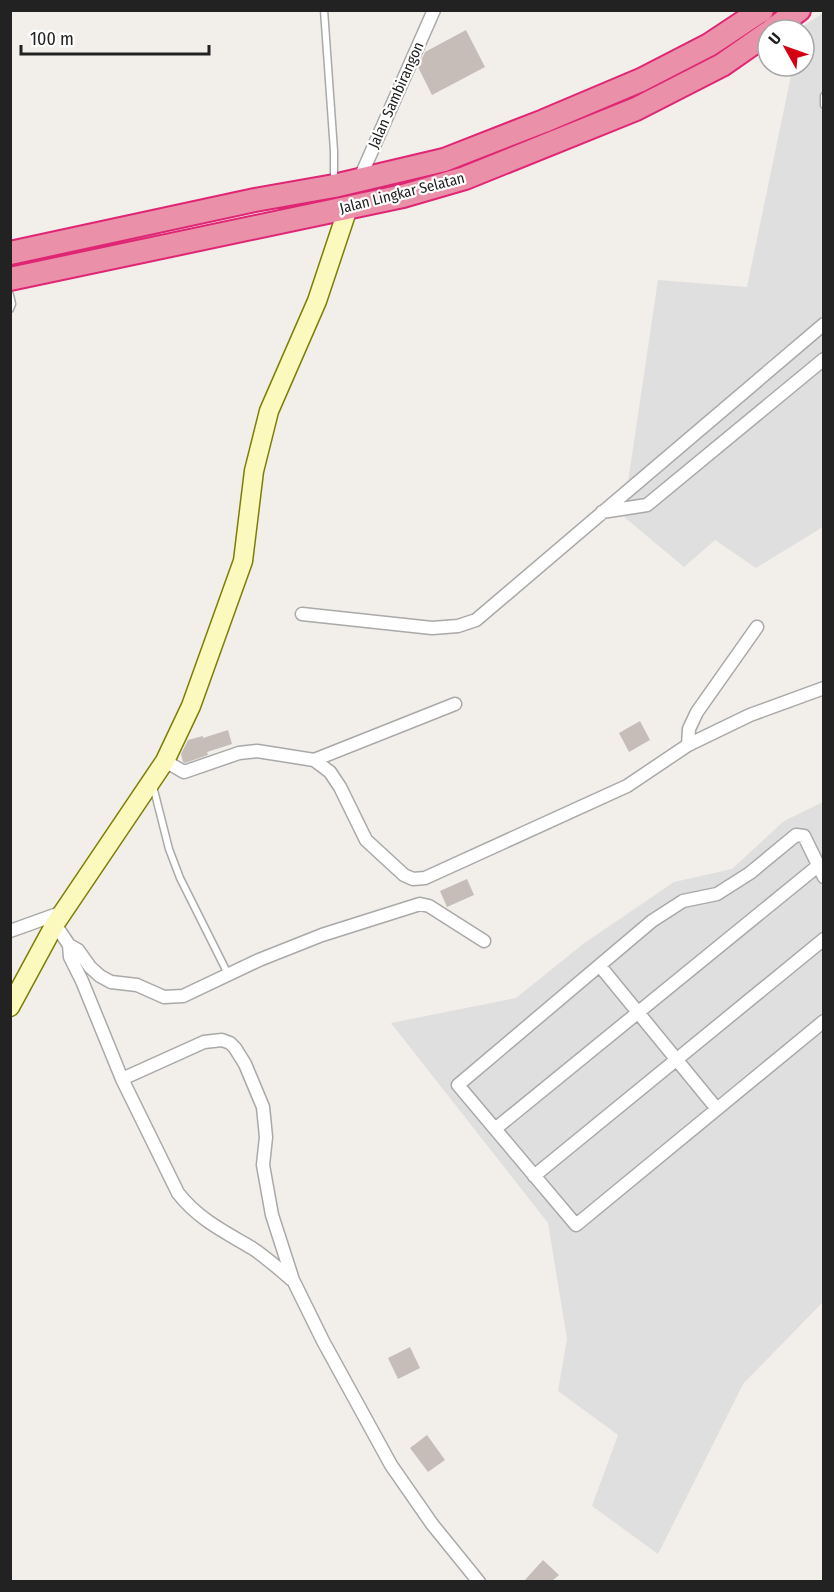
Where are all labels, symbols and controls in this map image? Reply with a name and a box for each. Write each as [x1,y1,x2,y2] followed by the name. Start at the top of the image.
[21,18,208,56] scale bar
[756,18,816,78] north arrow
[30,28,74,50] text: 100 m
[765,29,785,48] text: U
[364,39,428,151] street label: Jalan Sambirangon
[338,169,466,217] street label: Jalan Lingkar Selatan

